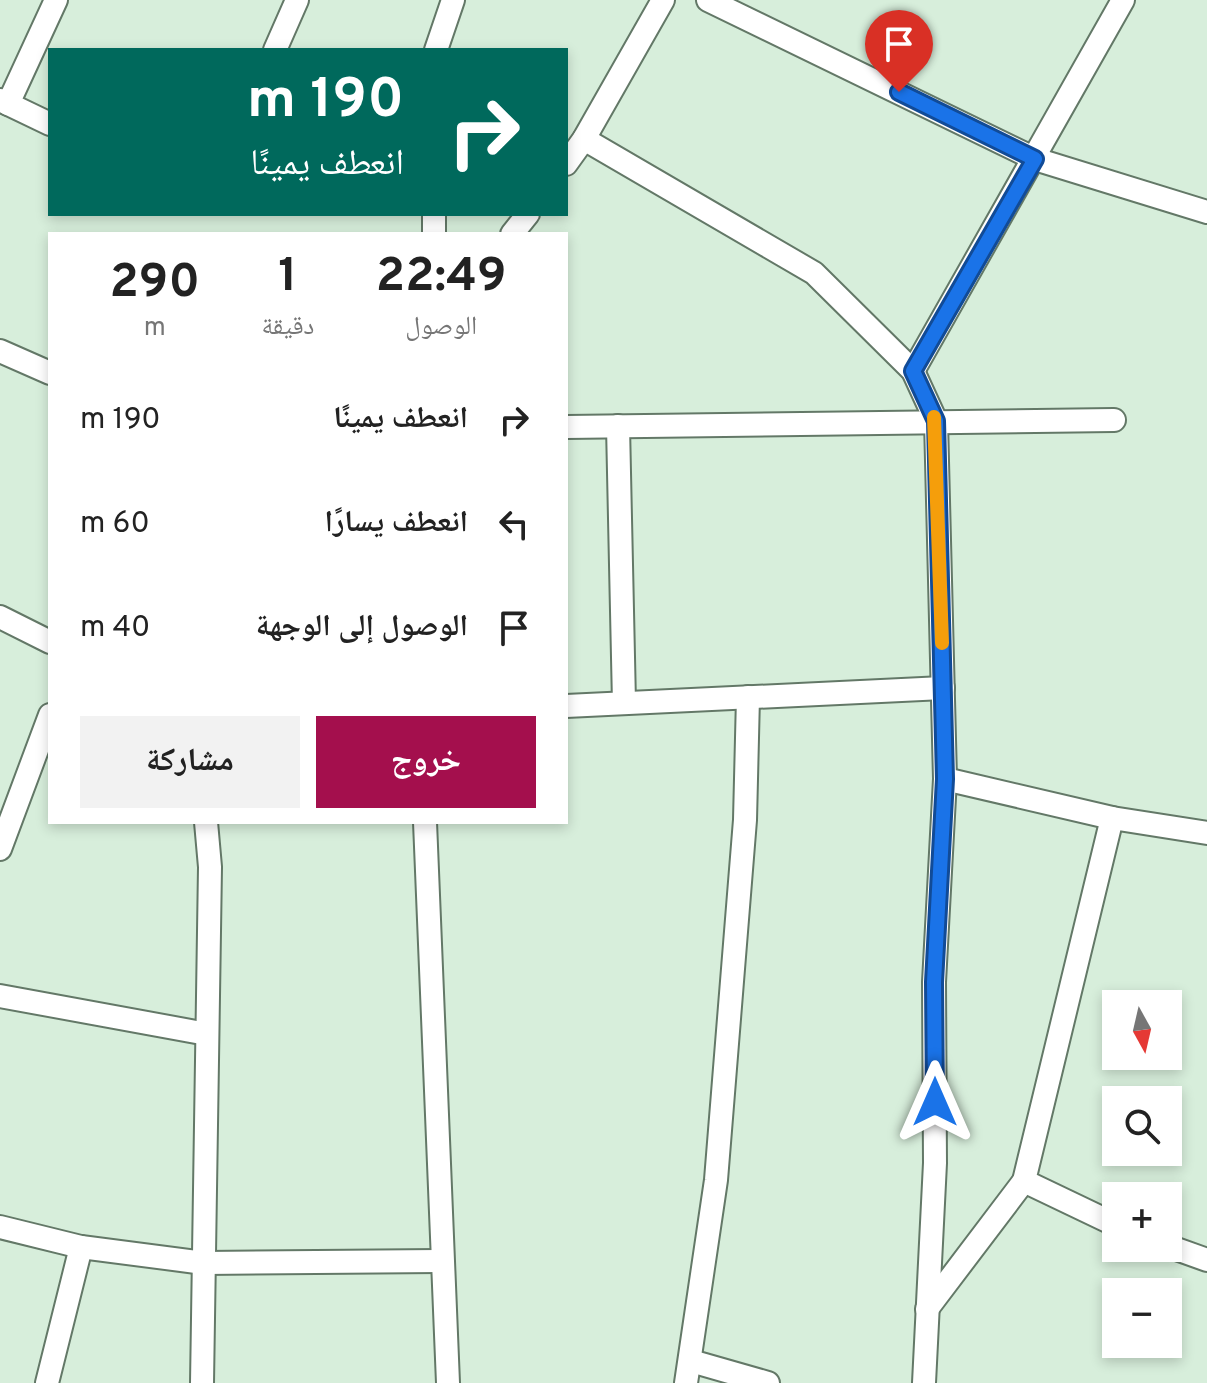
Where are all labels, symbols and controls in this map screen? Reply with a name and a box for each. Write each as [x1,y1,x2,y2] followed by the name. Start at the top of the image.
[865,10,933,92] pin
[877,22,921,66] icon: arrive
[247,67,404,137] text: 190 m
[432,80,536,184] icon: right
[250,142,404,188] text: انعطف يمينًا
[278,248,298,308] text: 1
[376,248,507,308] text: 22:49
[109,254,200,314] text: 290
[262,311,314,344] text: دقيقة
[405,311,477,344] text: الوصول
[144,312,166,345] text: m
[492,398,536,442] icon: right
[333,401,468,438] text: انعطف يمينًا
[80,402,161,439] text: 190 m
[492,502,536,546] icon: left
[324,505,468,542] text: انعطف يسارًا
[80,506,150,543] text: 60 m
[492,606,536,650] icon: arrive
[256,609,468,646] text: الوصول إلى الوجهة
[80,610,150,647] text: 40 m
[80,716,300,808] button: مشاركة
[316,716,536,808] button: خروج
[1102,990,1182,1070] north arrow
[1102,990,1182,1358] map controls
[893,1060,977,1144] position arrow
[1102,1086,1182,1166] button: search
[1102,1182,1182,1262] button: +
[1102,1278,1182,1358] button: −

